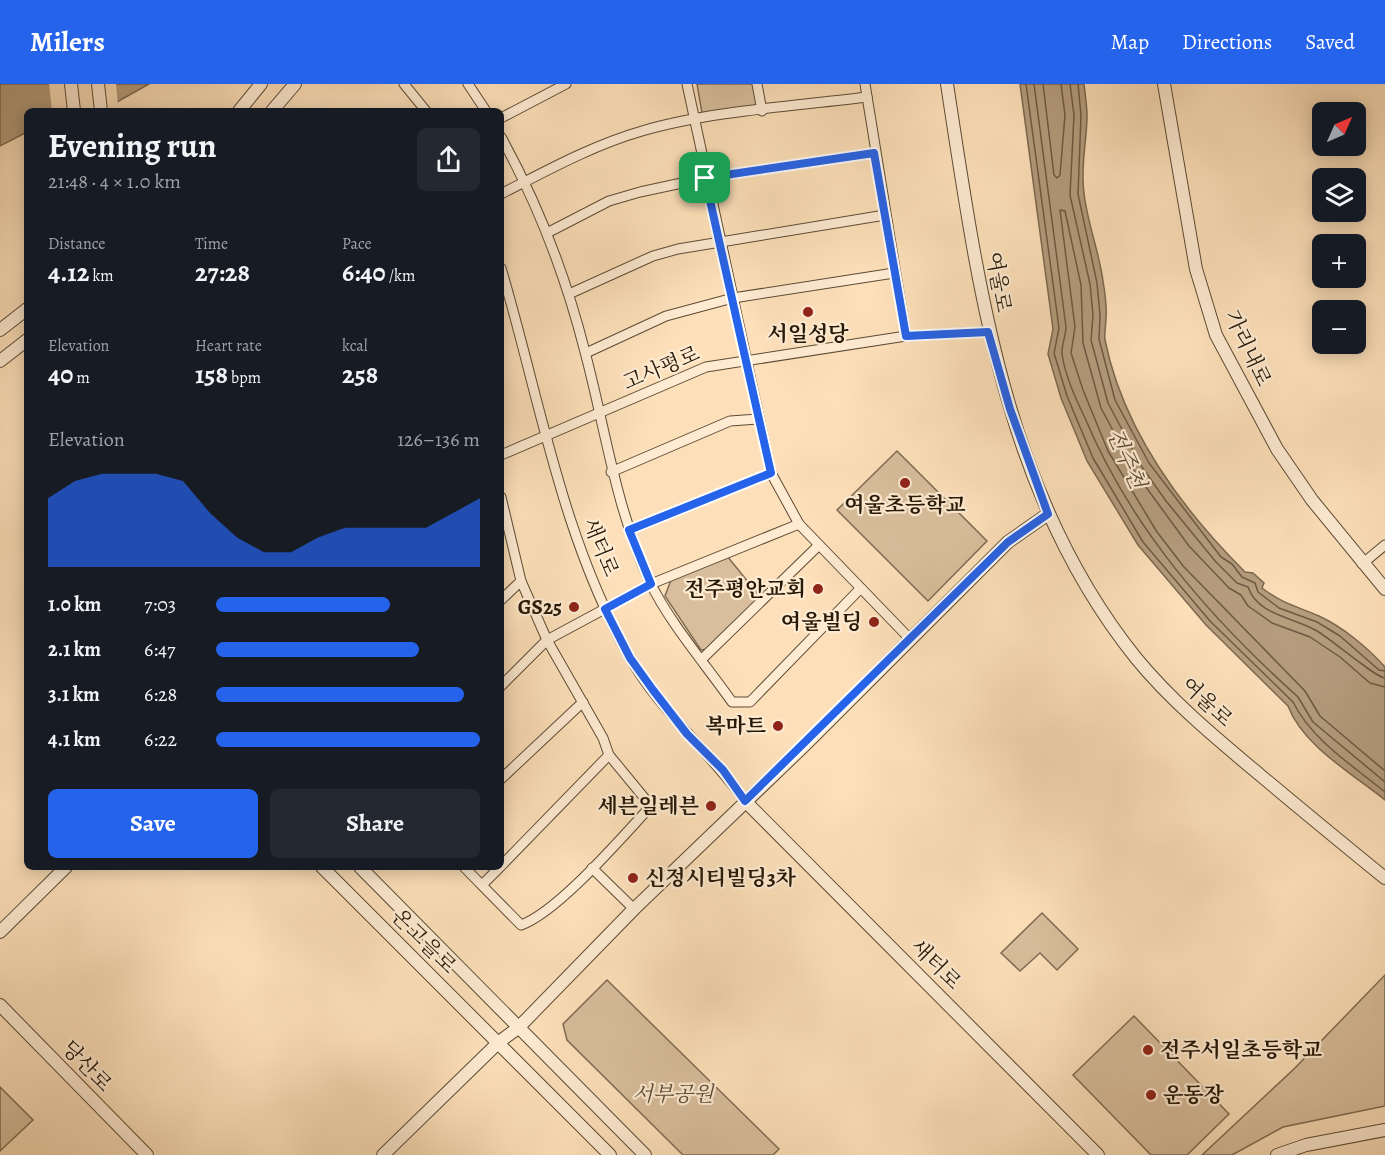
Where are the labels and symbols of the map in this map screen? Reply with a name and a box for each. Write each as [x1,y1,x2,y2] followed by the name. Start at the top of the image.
[1312,102,1366,156] north arrow
[679,152,730,203] pin
[980,250,1018,314] street label: 여울로
[801,305,815,319] marker: 서일성당
[1218,305,1278,391] street label: 가리내로
[767,320,849,348] place label: 서일성당
[618,339,704,397] street label: 고사평로
[1099,423,1153,495] water label: 전주천
[898,476,912,490] marker: 여울초등학교
[844,491,966,519] place label: 여울초등학교
[577,514,625,580] street label: 새터로
[684,575,806,603] place label: 전주평안교회
[811,582,825,596] marker: 전주평안교회
[518,593,562,621] place label: GS25
[567,600,581,614] marker: GS25
[781,608,862,636] place label: 여울빌딩
[867,615,881,629] marker: 여울빌딩
[1175,671,1239,733] street label: 여울로
[705,712,766,740] place label: 복마트
[771,719,785,733] marker: 복마트
[598,792,699,820] place label: 세븐일레븐
[704,799,718,813] marker: 세븐일레븐
[645,864,797,892] place label: 신정시티빌딩3차
[626,871,640,885] marker: 신정시티빌딩3차
[385,902,463,980] street label: 온고을로
[905,933,967,995] street label: 새터로
[56,1034,118,1098] street label: 당산로
[1160,1036,1322,1064] place label: 전주서일초등학교
[1141,1043,1155,1057] marker: 전주서일초등학교
[632,1080,715,1108] park label: 서부공원
[1163,1081,1225,1109] place label: 운동장
[1144,1088,1158,1102] marker: 운동장

